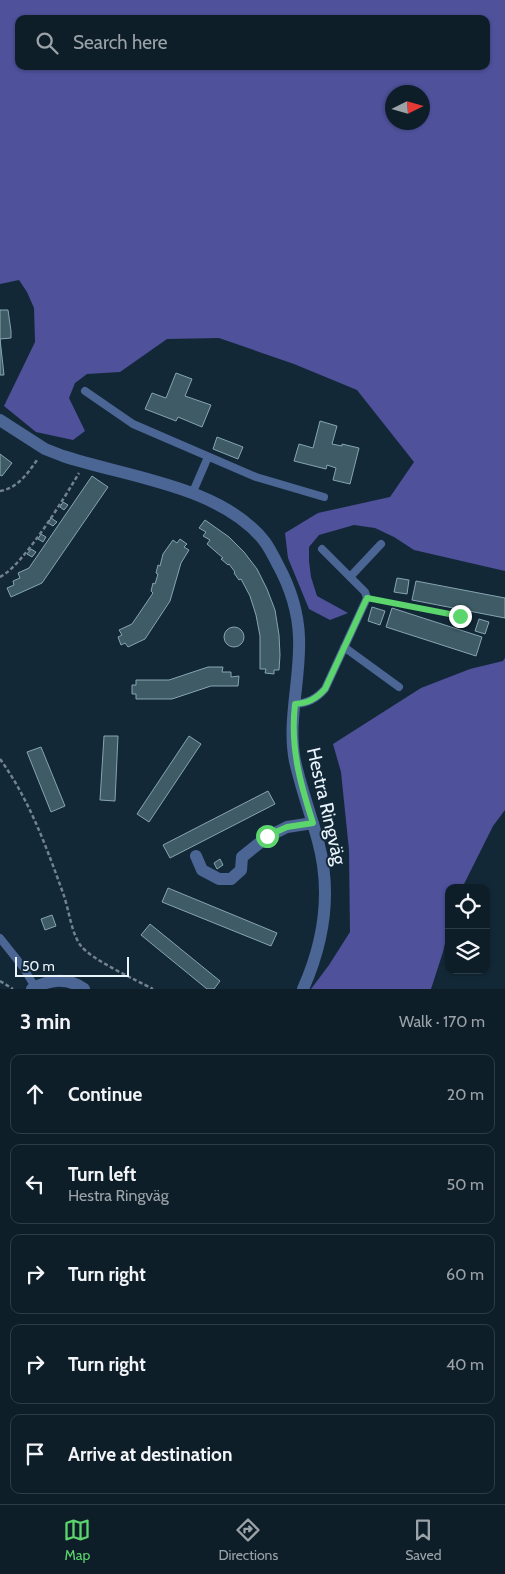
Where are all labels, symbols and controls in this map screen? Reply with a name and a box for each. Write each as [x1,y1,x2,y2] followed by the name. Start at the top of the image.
[15,15,490,70] search box
[33,29,61,57] icon: search
[73,31,167,54] text: Search here
[385,85,430,130] north arrow
[449,605,472,628] route end
[302,745,351,868] street label: Hestra Ringväg
[256,825,279,848] route start
[445,884,490,974] map controls
[445,884,490,929] button: locate
[445,929,490,974] button: layers
[15,954,129,977] scale bar
[22,957,55,975] text: 50 m
[20,1009,71,1034] text: 3 min
[399,1012,485,1031] text: Walk · 170 m
[21,1080,49,1108] icon: ahead
[68,1083,142,1106] text: Continue
[447,1085,484,1104] text: 20 m
[68,1163,136,1186] text: Turn left
[21,1170,49,1198] icon: left
[447,1175,484,1194] text: 50 m
[68,1186,169,1205] text: Hestra Ringväg
[21,1260,49,1288] icon: right
[68,1263,146,1286] text: Turn right
[446,1265,484,1284] text: 60 m
[21,1350,49,1378] icon: right
[68,1353,146,1376] text: Turn right
[446,1355,484,1374] text: 40 m
[21,1440,49,1468] icon: arrive
[68,1443,232,1466] text: Arrive at destination
[63,1516,91,1564] tab: Map
[218,1516,278,1564] tab: Directions
[405,1516,442,1564] tab: Saved

